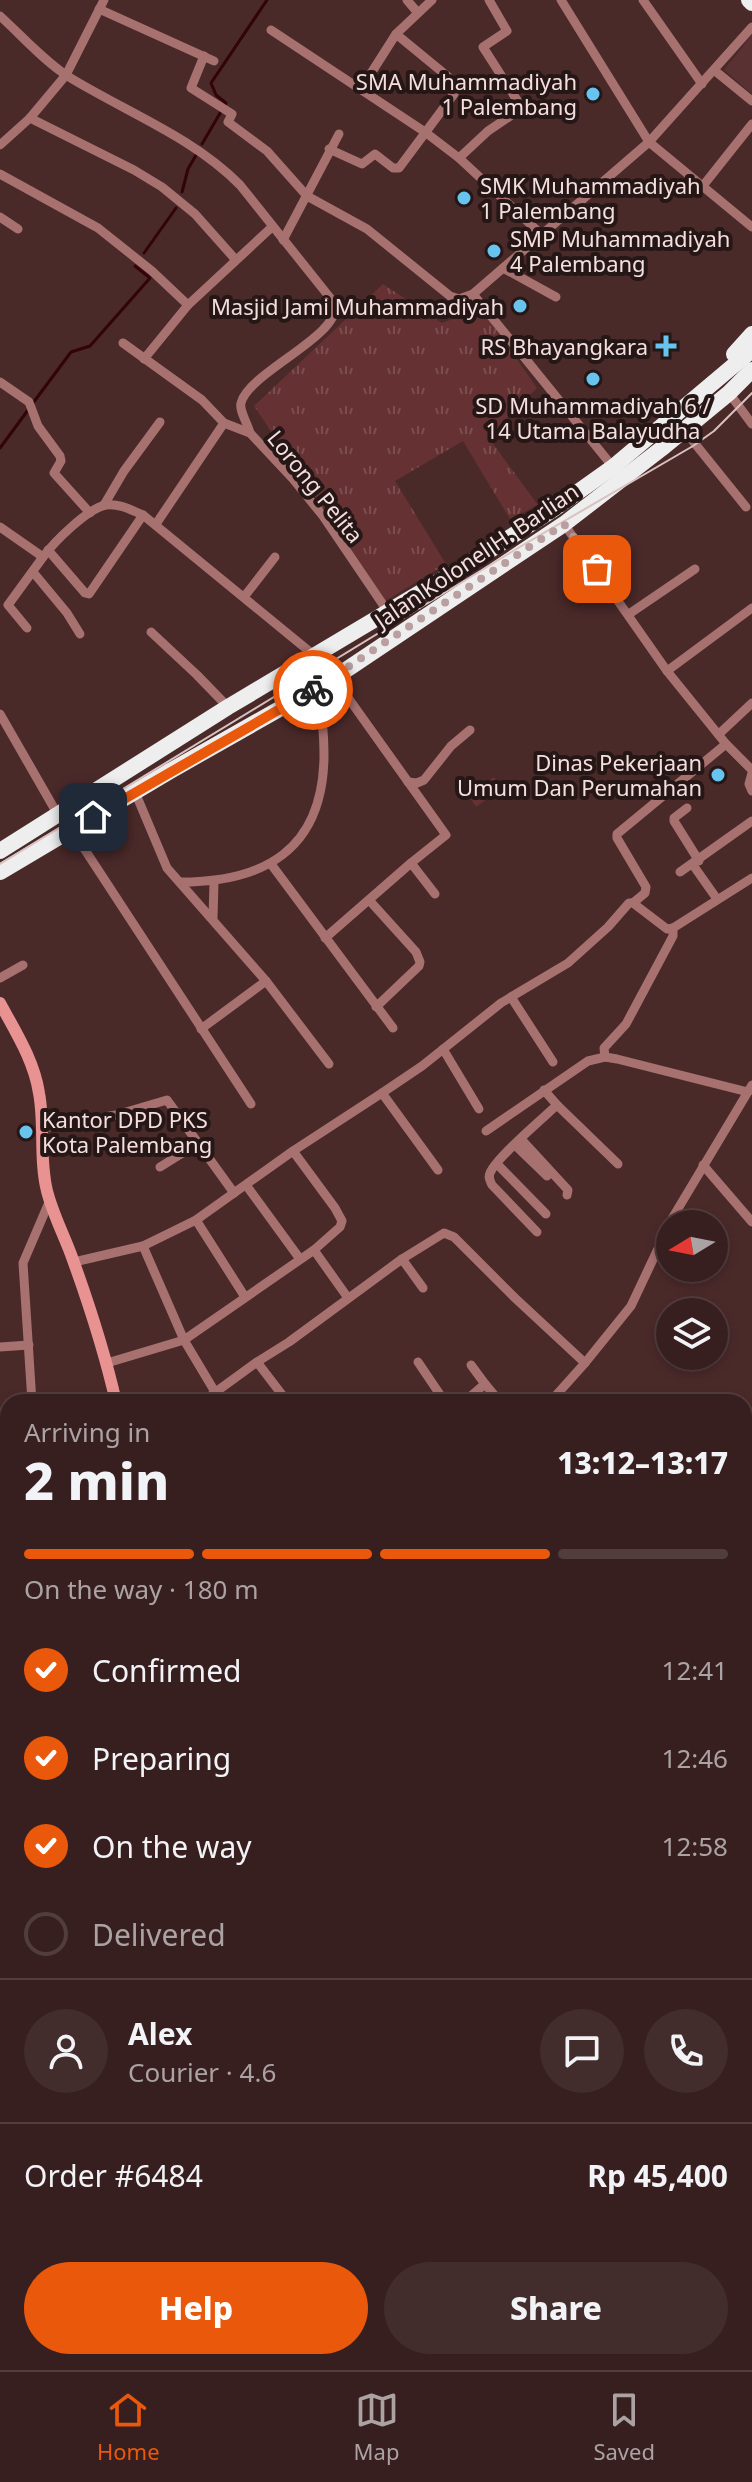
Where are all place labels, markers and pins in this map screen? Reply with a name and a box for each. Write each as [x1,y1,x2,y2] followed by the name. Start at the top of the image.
[356,66,577,121] place label: SMA Muhammadiyah 1 Palembang
[584,85,602,103] marker: SMA Muhammadiyah 1 Palembang
[480,170,701,225] place label: SMK Muhammadiyah 1 Palembang
[455,189,473,207] marker: SMK Muhammadiyah 1 Palembang
[510,223,730,278] place label: SMP Muhammadiyah 4 Palembang
[485,242,503,260] marker: SMP Muhammadiyah 4 Palembang
[211,291,504,321] place label: Masjid Jami Muhammadiyah
[511,297,529,315] marker: Masjid Jami Muhammadiyah
[481,331,648,361] place label: RS Bhayangkara
[655,335,677,357] marker: RS Bhayangkara
[584,370,602,388] marker: SD Muhammadiyah 6 / 14 Utama Balayudha
[475,390,711,445] place label: SD Muhammadiyah 6 / 14 Utama Balayudha
[563,535,631,603] pin
[457,747,702,802] place label: Dinas Pekerjaan Umum Dan Perumahan
[709,766,727,784] marker: Dinas Pekerjaan Umum Dan Perumahan
[59,783,127,851] pin
[42,1104,212,1159] place label: Kantor DPD PKS Kota Palembang
[17,1123,35,1141] marker: Kantor DPD PKS Kota Palembang

